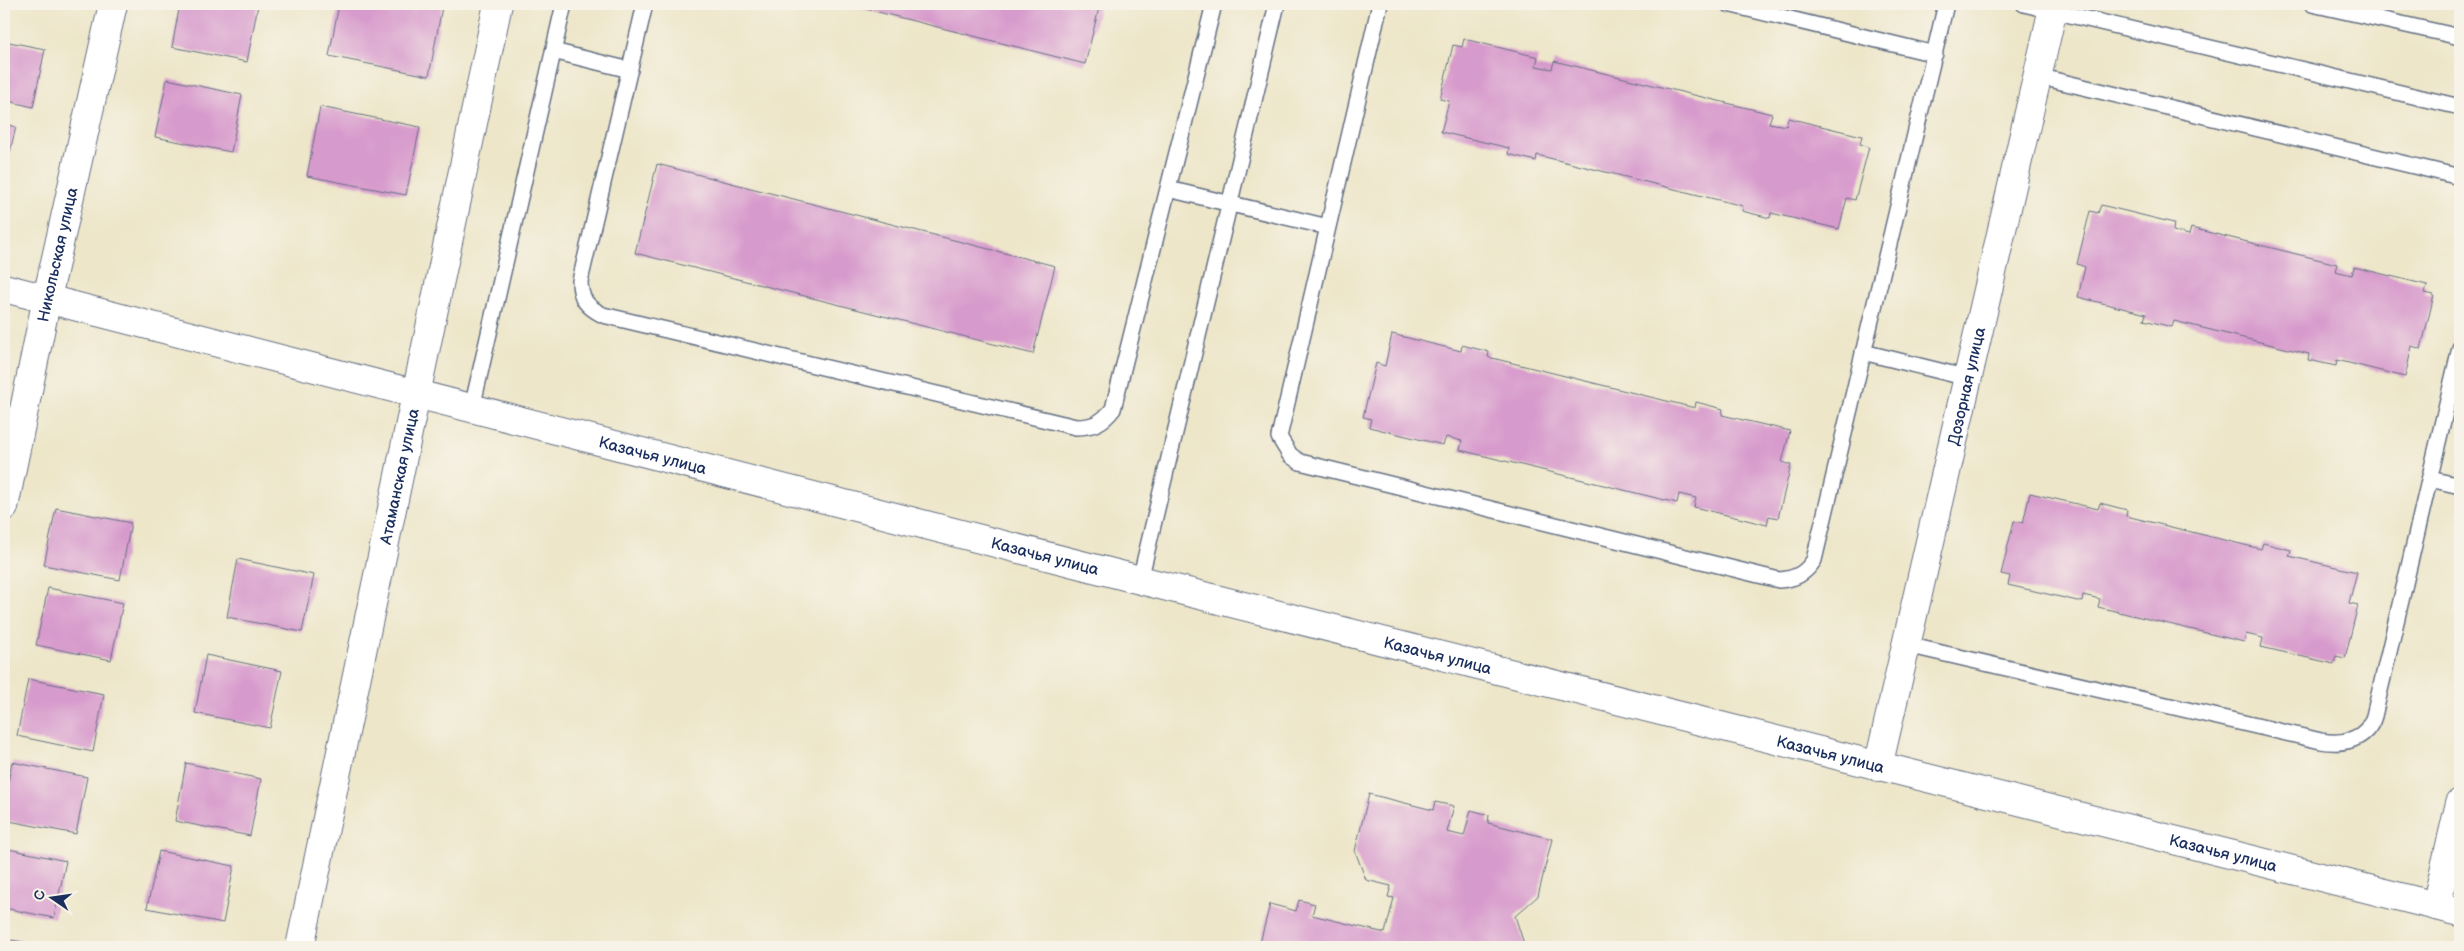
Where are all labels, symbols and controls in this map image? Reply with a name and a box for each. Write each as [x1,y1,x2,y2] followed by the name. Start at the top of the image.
[34,185,83,324] street label: Никольская улица
[1945,325,1990,447] street label: Дозорная улица
[377,406,424,547] street label: Атаманская улица
[597,433,709,479] street label: Казачья улица
[989,534,1101,580] street label: Казачья улица
[1381,634,1494,679] street label: Казачья улица
[1774,732,1887,778] street label: Казачья улица
[2167,831,2279,877] street label: Казачья улица
[28,874,78,924] north arrow
[30,888,49,902] text: С

